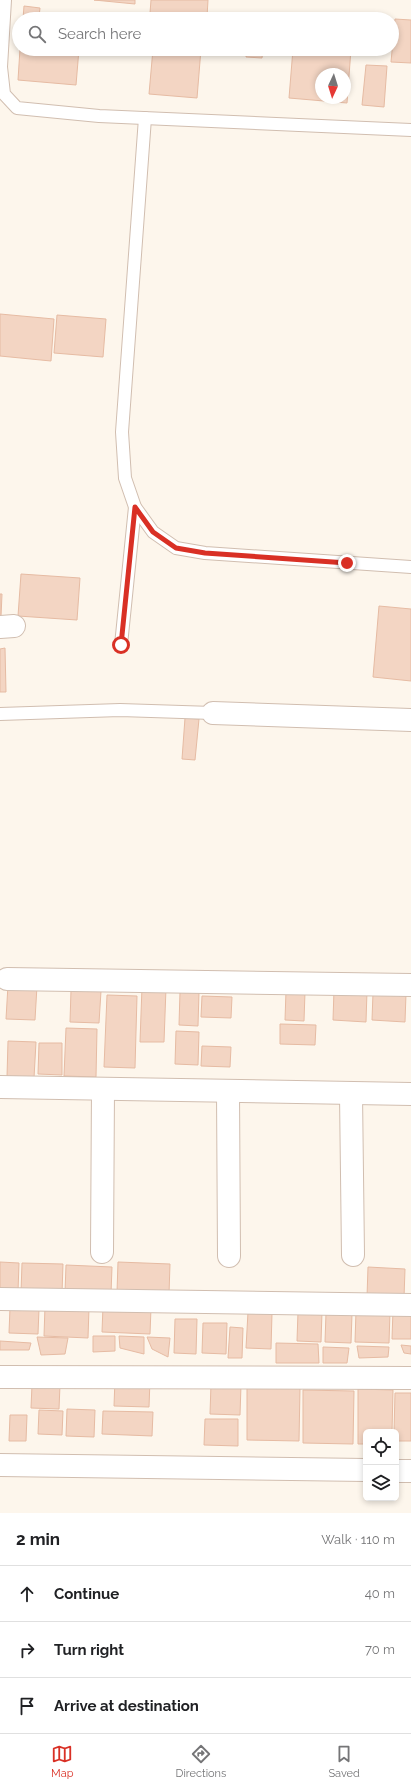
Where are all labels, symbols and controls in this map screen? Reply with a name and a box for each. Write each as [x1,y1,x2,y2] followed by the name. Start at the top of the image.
[12,12,399,56] search box
[26,23,48,45] icon: search
[58,25,141,43] text: Search here
[315,68,351,104] north arrow
[338,554,356,572] route end
[112,636,130,654] route start
[363,1429,399,1501] map controls
[363,1429,399,1465] button: locate
[363,1465,399,1501] button: layers
[16,1529,60,1549] text: 2 min
[321,1532,395,1547] text: Walk · 110 m
[16,1583,38,1605] icon: ahead
[54,1585,119,1603] text: Continue
[365,1586,395,1601] text: 40 m
[16,1639,38,1661] icon: right
[54,1641,124,1659] text: Turn right
[365,1642,395,1657] text: 70 m
[16,1695,38,1717] icon: arrive
[54,1697,199,1715] text: Arrive at destination
[51,1743,73,1780] tab: Map
[176,1743,226,1780] tab: Directions
[328,1743,360,1780] tab: Saved

